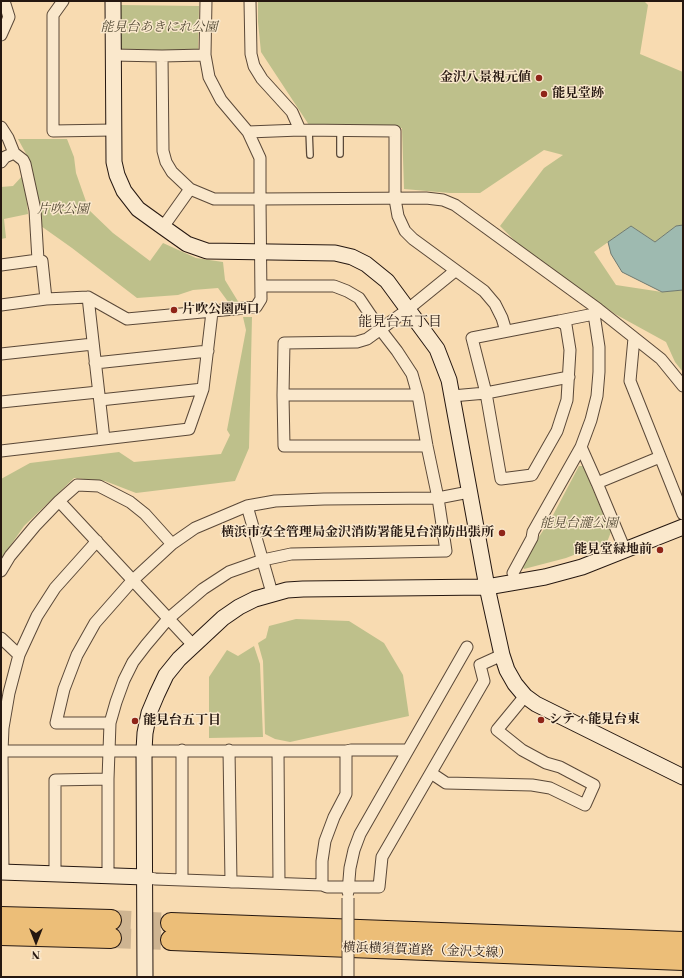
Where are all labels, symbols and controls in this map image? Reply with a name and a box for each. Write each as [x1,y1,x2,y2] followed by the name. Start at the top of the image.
[101,20,217,36] park label: 能見台あきにれ公園
[440,70,531,86] place label: 金沢八景視元値
[534,73,544,83] marker: 金沢八景視元値
[552,86,604,102] place label: 能見堂跡
[539,89,549,99] marker: 能見堂跡
[37,202,89,218] park label: 片吹公園
[182,302,260,318] place label: 片吹公園西口
[169,305,179,315] marker: 片吹公園西口
[358,315,442,331] district label: 能見台五丁目
[540,516,618,532] park label: 能見台瀧公園
[221,525,494,541] place label: 横浜市安全管理局金沢消防署能見台消防出張所
[497,528,507,538] marker: 横浜市安全管理局金沢消防署能見台消防出張所
[574,542,652,558] place label: 能見堂緑地前
[655,545,665,555] marker: 能見堂緑地前
[549,712,640,728] place label: シティ能見台東
[143,713,221,729] place label: 能見台五丁目
[536,715,546,725] marker: シティ能見台東
[130,716,140,726] marker: 能見台五丁目
[16,922,56,962] north arrow
[342,940,512,962] street label: 横浜横須賀道路（金沢支線）
[32,947,40,961] text: N

